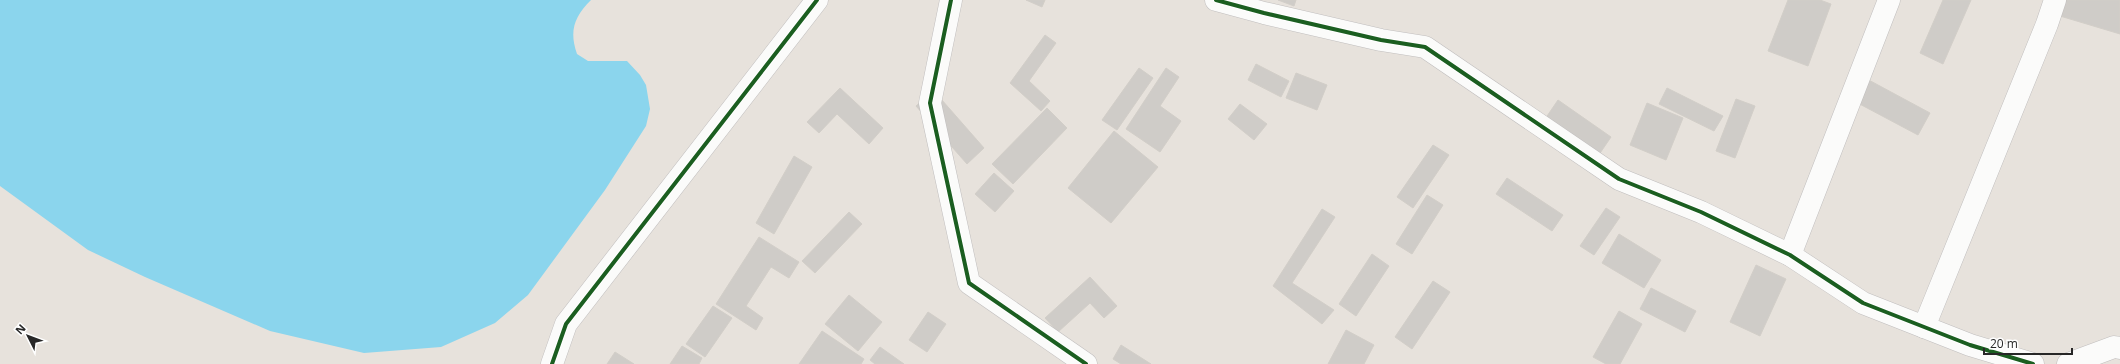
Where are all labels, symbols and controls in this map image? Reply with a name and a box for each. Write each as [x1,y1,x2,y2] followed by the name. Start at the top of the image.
[8,316,48,356] north arrow
[12,321,29,337] text: N
[1984,330,2072,356] scale bar
[1990,335,2018,352] text: 20 m

